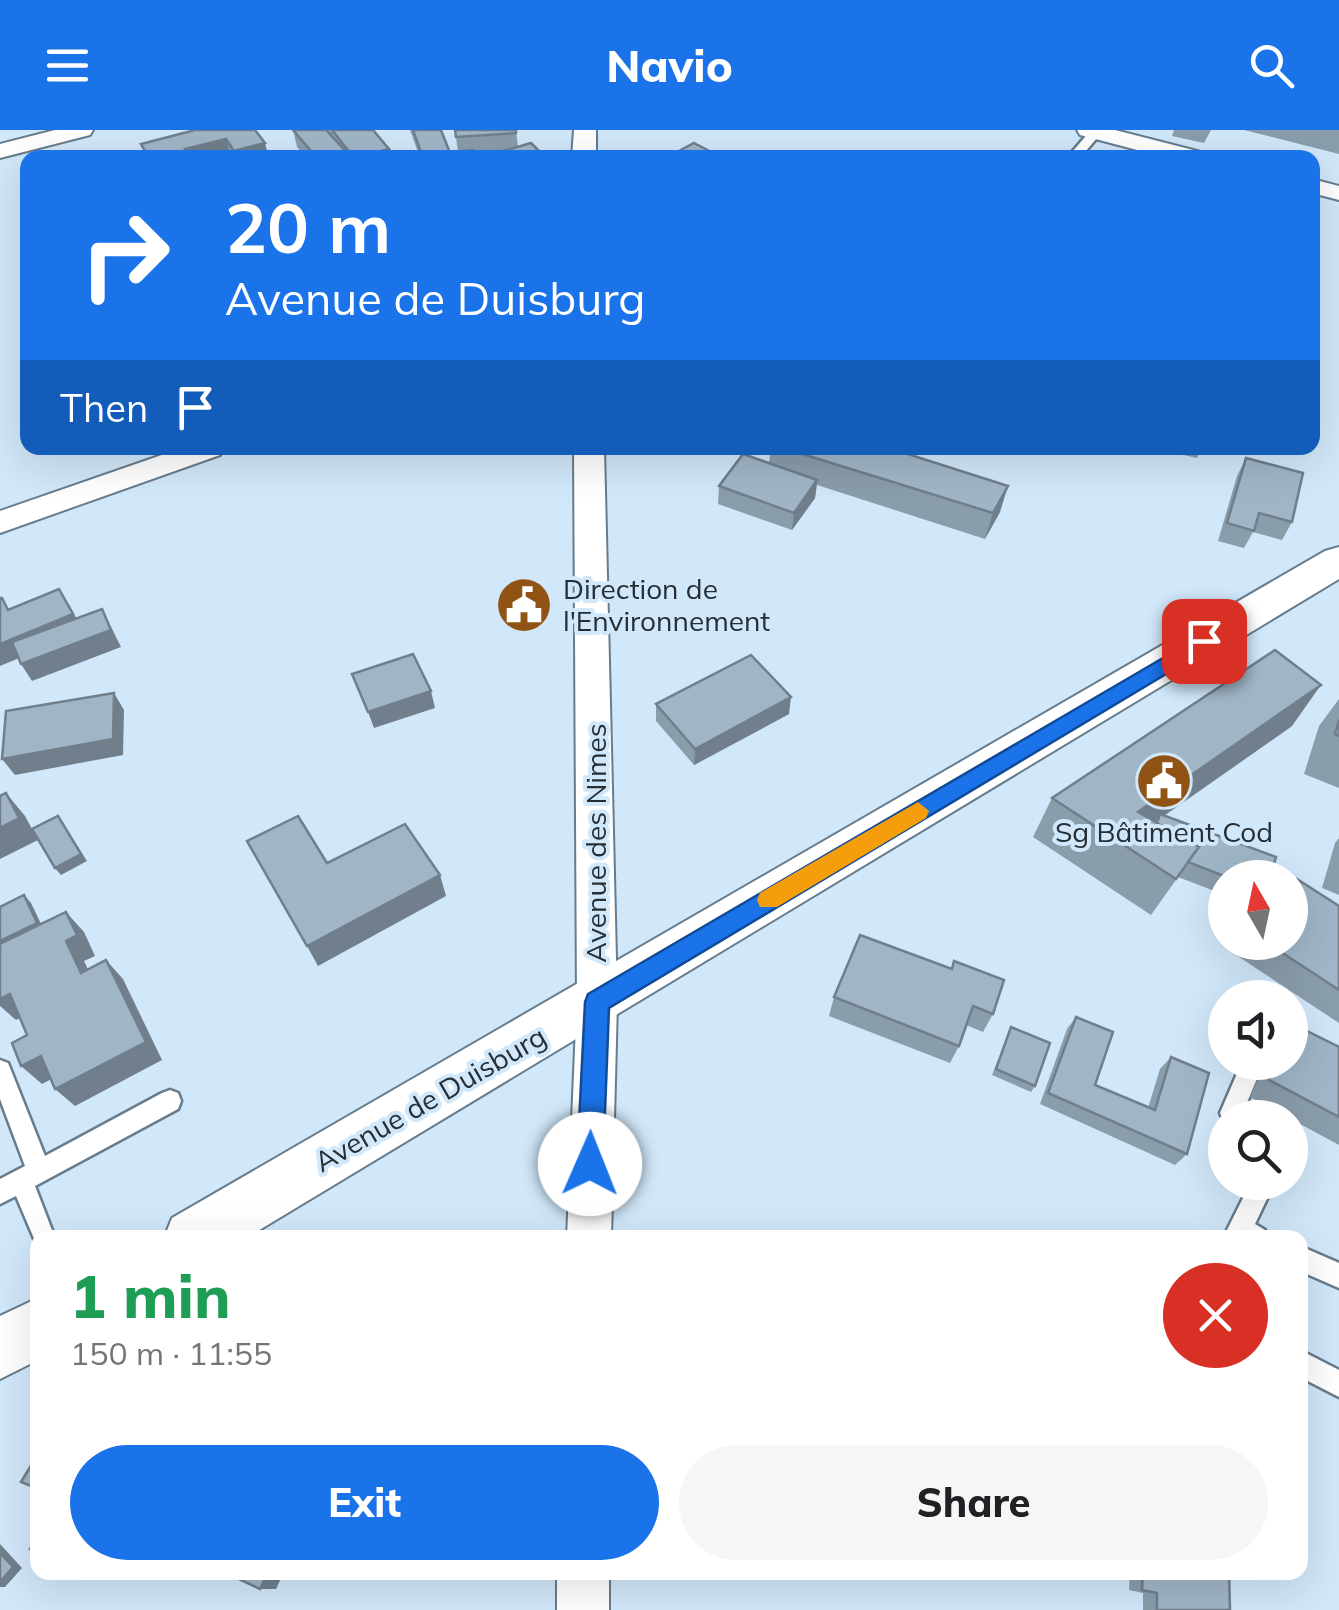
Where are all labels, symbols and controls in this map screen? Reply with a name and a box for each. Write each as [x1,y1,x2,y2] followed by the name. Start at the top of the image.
[606,37,733,93] text: Navio
[40,38,95,93] icon: menu
[1244,38,1299,93] icon: search
[225,183,391,271] text: 20 m
[60,190,190,320] icon: right
[225,270,645,326] text: Avenue de Duisburg
[168,380,223,435] icon: arrive
[60,384,148,432] text: Then
[563,571,770,638] place label: Direction de l'Environnement
[494,575,554,635] public building icon: Direction de l'Environnement
[1162,599,1247,684] pin
[1177,614,1232,669] icon: arrive
[578,723,613,963] street label: Avenue des Nimes
[1134,751,1194,811] public building icon: Sg Bâtiment Cod
[1055,814,1273,849] place label: Sg Bâtiment Cod
[1208,860,1308,960] north arrow
[1208,860,1308,1200] map controls
[1208,980,1308,1080] button: sound
[308,1018,552,1179] street label: Avenue de Duisburg
[1208,1100,1308,1200] button: search
[538,1112,642,1216] position arrow
[70,1258,231,1333] text: 1 min
[1163,1263,1268,1368] button: close
[70,1333,272,1373] text: 150 m · 11:55
[70,1445,659,1560] button: Exit
[679,1445,1268,1560] button: Share

